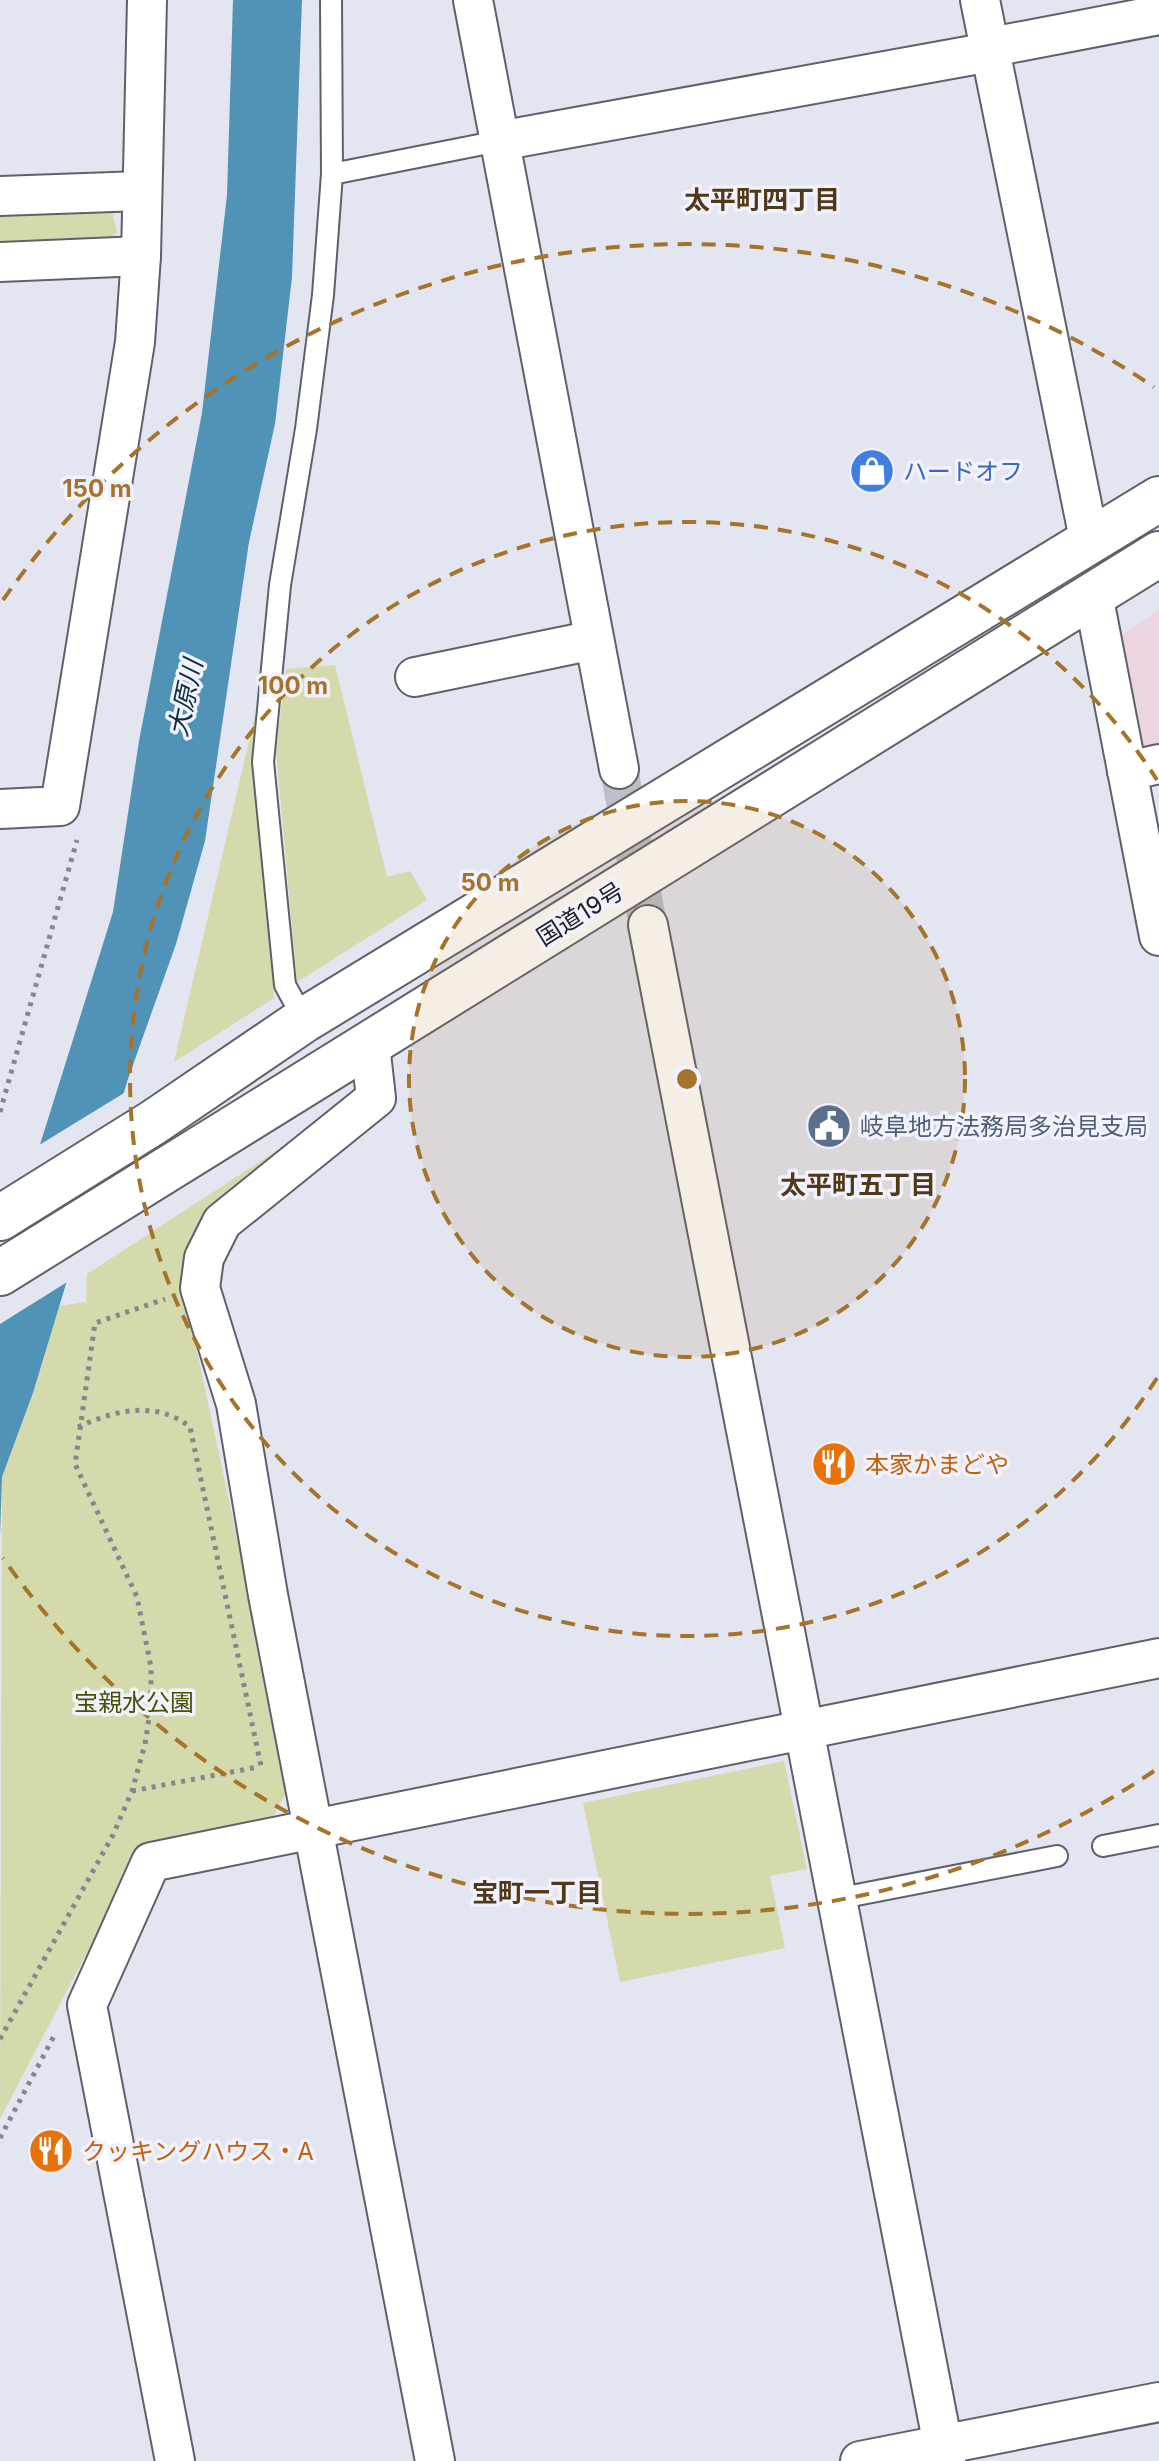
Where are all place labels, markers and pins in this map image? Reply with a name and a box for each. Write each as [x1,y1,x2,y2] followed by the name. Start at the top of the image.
[848,447,896,495] shop icon: ハードオフ
[903,457,1023,486] place label: ハードオフ
[673,1065,701,1093] centre of rings
[805,1102,853,1150] public building icon: 岐阜地方法務局多治見支局
[860,1112,1148,1141] place label: 岐阜地方法務局多治見支局
[810,1440,858,1488] restaurant icon: 本家かまどや
[865,1450,1009,1479] place label: 本家かまどや
[27,2127,75,2175] restaurant icon: クッキングハウス・A
[82,2137,314,2166] place label: クッキングハウス・A

